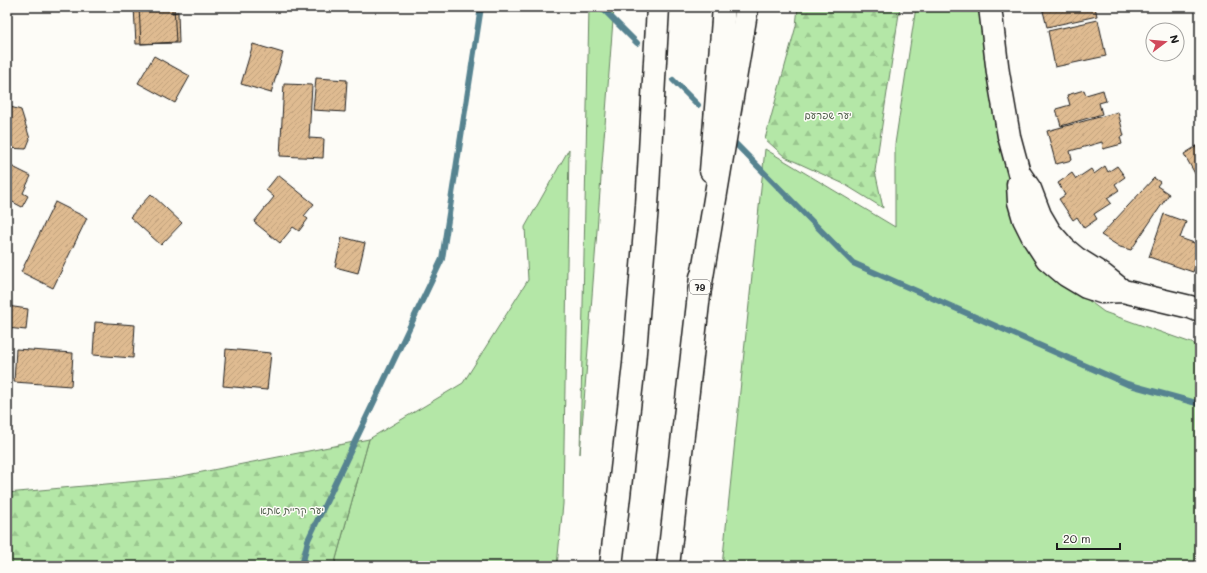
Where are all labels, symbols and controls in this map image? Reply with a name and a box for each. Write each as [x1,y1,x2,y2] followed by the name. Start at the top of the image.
[1145,22,1185,62] north arrow
[1167,33,1183,45] text: N
[804,108,852,122] park label: יער שפרעם
[690,280,710,294] road number: 79
[260,503,324,517] park label: יער קריית אתא
[1057,525,1120,551] scale bar
[1063,530,1091,546] text: 20 m

